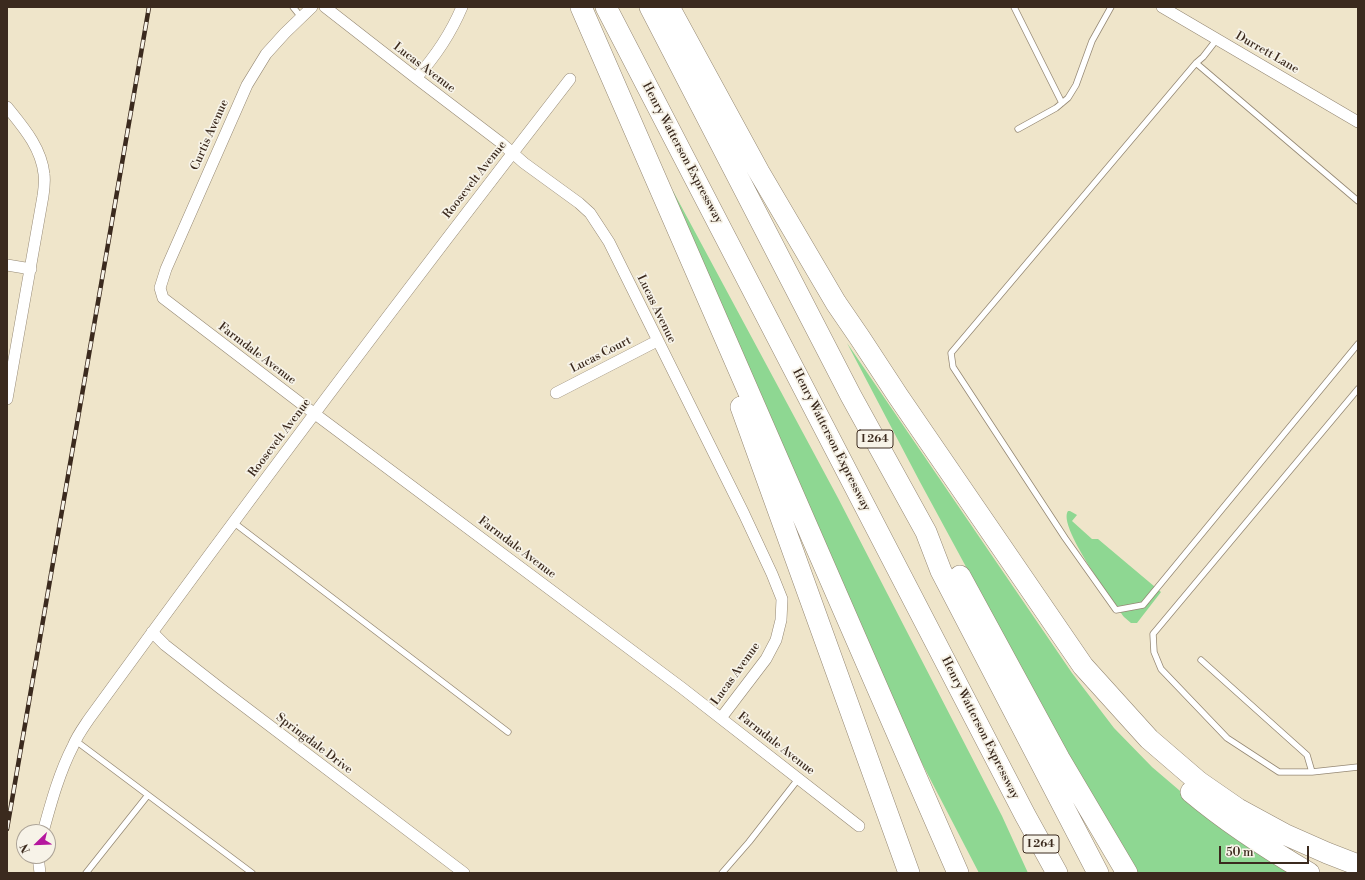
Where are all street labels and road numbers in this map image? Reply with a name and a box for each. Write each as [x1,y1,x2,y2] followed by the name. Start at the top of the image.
[1233,29,1301,77] street label: Durrett Lane
[390,40,458,96] street label: Lucas Avenue
[639,80,725,226] street label: Henry Watterson Expressway
[188,97,232,173] street label: Curtis Avenue
[440,138,510,222] street label: Roosevelt Avenue
[633,273,679,345] street label: Lucas Avenue
[215,320,299,388] street label: Farmdale Avenue
[568,334,634,376] street label: Lucas Court
[789,367,873,513] street label: Henry Watterson Expressway
[246,396,314,480] street label: Roosevelt Avenue
[857,430,893,448] road number: I 264
[475,514,559,582] street label: Farmdale Avenue
[708,640,764,708] street label: Lucas Avenue
[938,655,1022,801] street label: Henry Watterson Expressway
[735,709,817,779] street label: Farmdale Avenue
[273,711,355,777] street label: Springdale Drive
[1023,835,1059,853] road number: I 264

